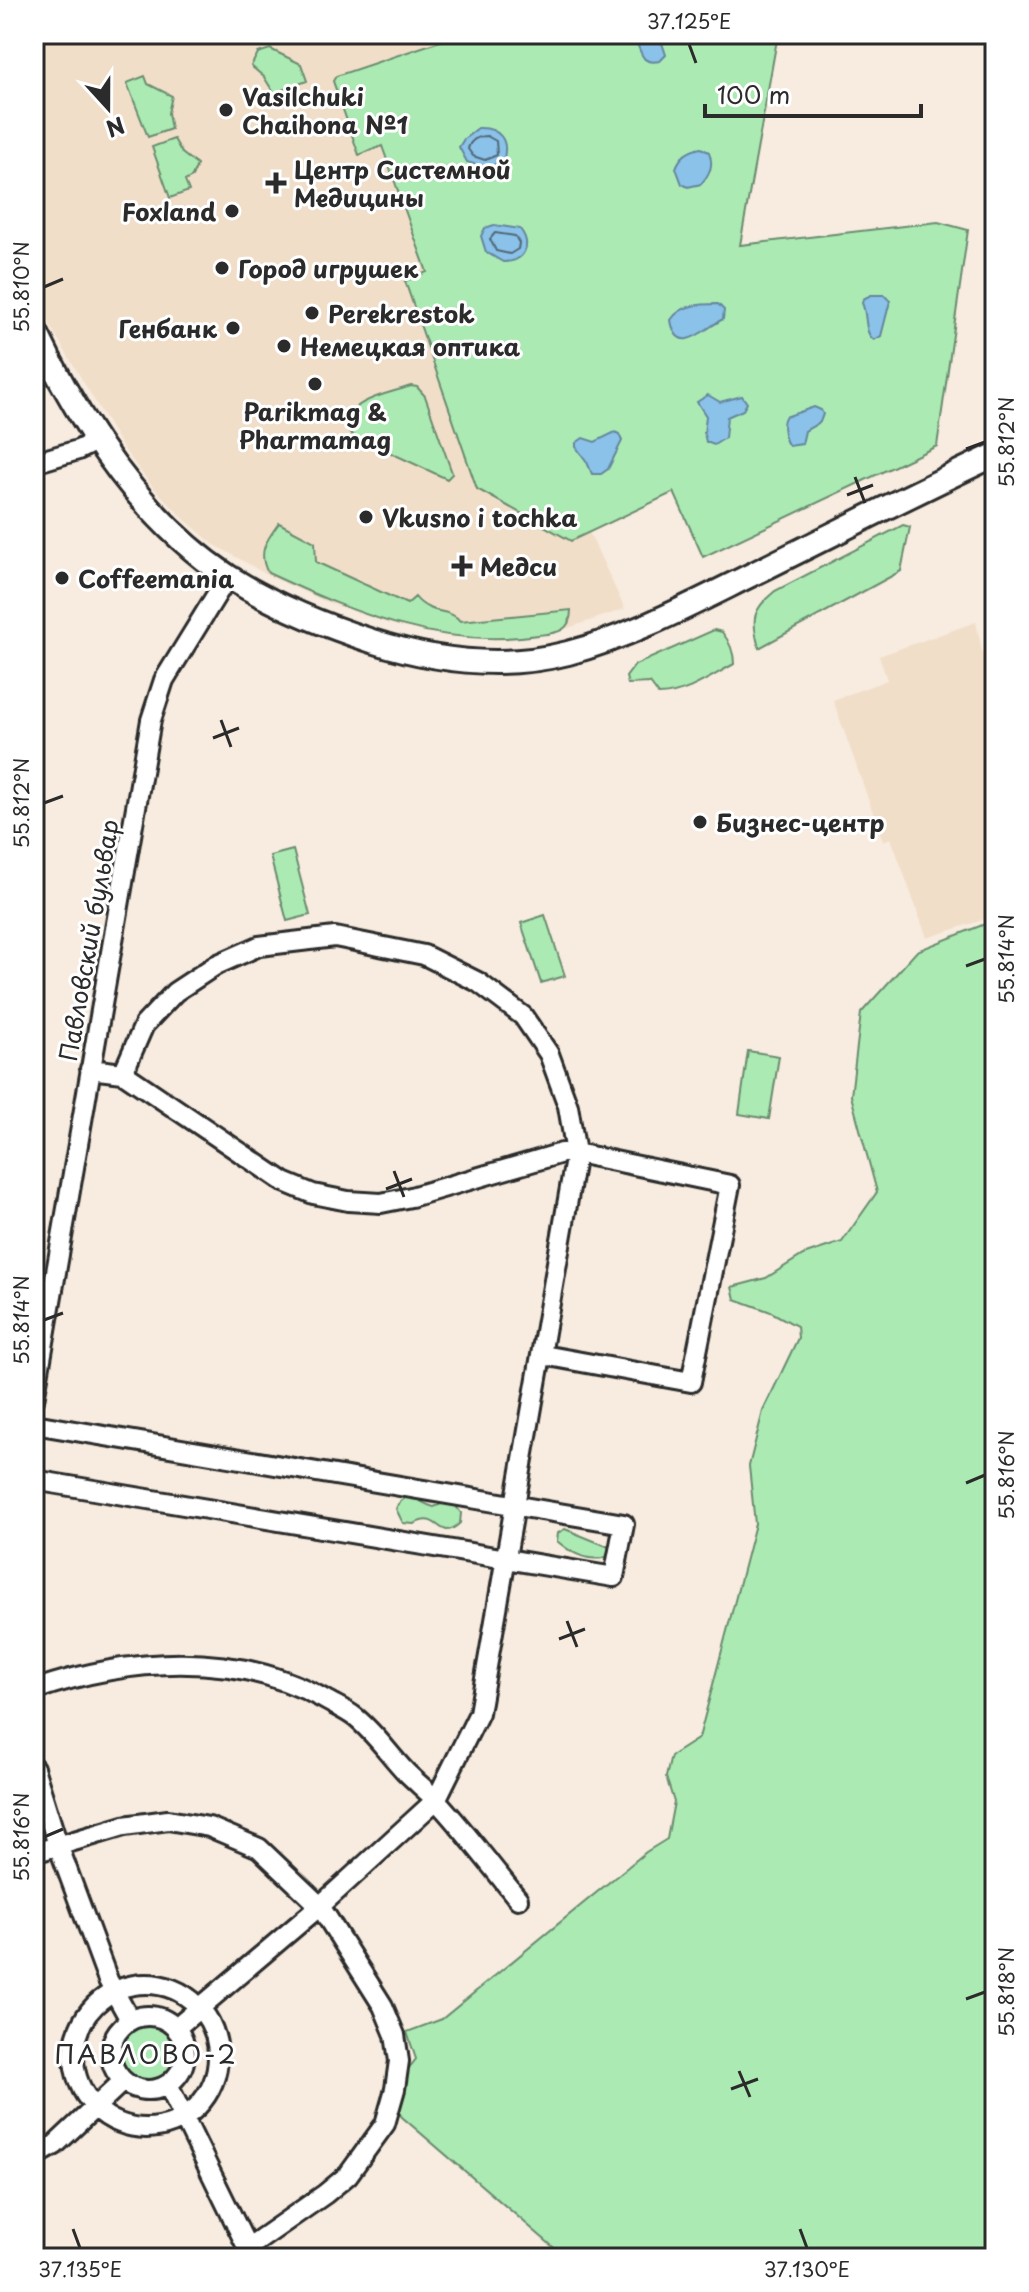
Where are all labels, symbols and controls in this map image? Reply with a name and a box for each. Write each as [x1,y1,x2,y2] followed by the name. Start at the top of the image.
[647,6,731,36] text: 37.125°E
[68,68,148,148] north arrow
[705,68,921,118] scale bar
[717,76,790,112] text: 100 m
[242,78,408,142] place label: Vasilchuki Chaihona №1
[217,101,235,119] marker: Vasilchuki Chaihona №1
[102,110,130,147] text: N
[294,151,511,215] place label: Центр Системной Медицины
[265,172,287,194] marker: Центр Системной Медицины
[122,193,216,229] place label: Foxland
[223,202,241,220] marker: Foxland
[6,241,36,333] text: 55.810°N
[238,250,419,286] place label: Город игрушек
[213,259,231,277] marker: Город игрушек
[328,295,475,331] place label: Perekrestok
[303,304,321,322] marker: Perekrestok
[118,310,218,346] place label: Генбанк
[224,319,242,337] marker: Генбанк
[300,328,521,364] place label: Немецкая оптика
[275,337,293,355] marker: Немецкая оптика
[306,375,324,393] marker: Parikmag & Pharmamag
[239,393,391,457] place label: Parikmag & Pharmamag
[991,397,1021,487] text: 55.812°N
[382,499,578,535] place label: Vkusno i tochka
[357,508,375,526] marker: Vkusno i tochka
[480,548,557,584] place label: Медси
[451,555,473,577] marker: Медси
[78,560,235,596] place label: Coffeemania
[53,569,71,587] marker: Coffeemania
[6,758,36,848] text: 55.812°N
[716,804,885,840] place label: Бизнес-центр
[691,813,709,831] marker: Бизнес-центр
[49,816,127,1064] street label: Павловский бульвар
[991,914,1021,1004] text: 55.814°N
[6,1275,36,1365] text: 55.814°N
[991,1430,1021,1520] text: 55.816°N
[6,1792,36,1882] text: 55.816°N
[991,1947,1021,2037] text: 55.818°N
[54,2034,238,2073] district label: ПАВЛОВО-2
[38,2254,122,2284] text: 37.135°E
[764,2254,850,2284] text: 37.130°E

